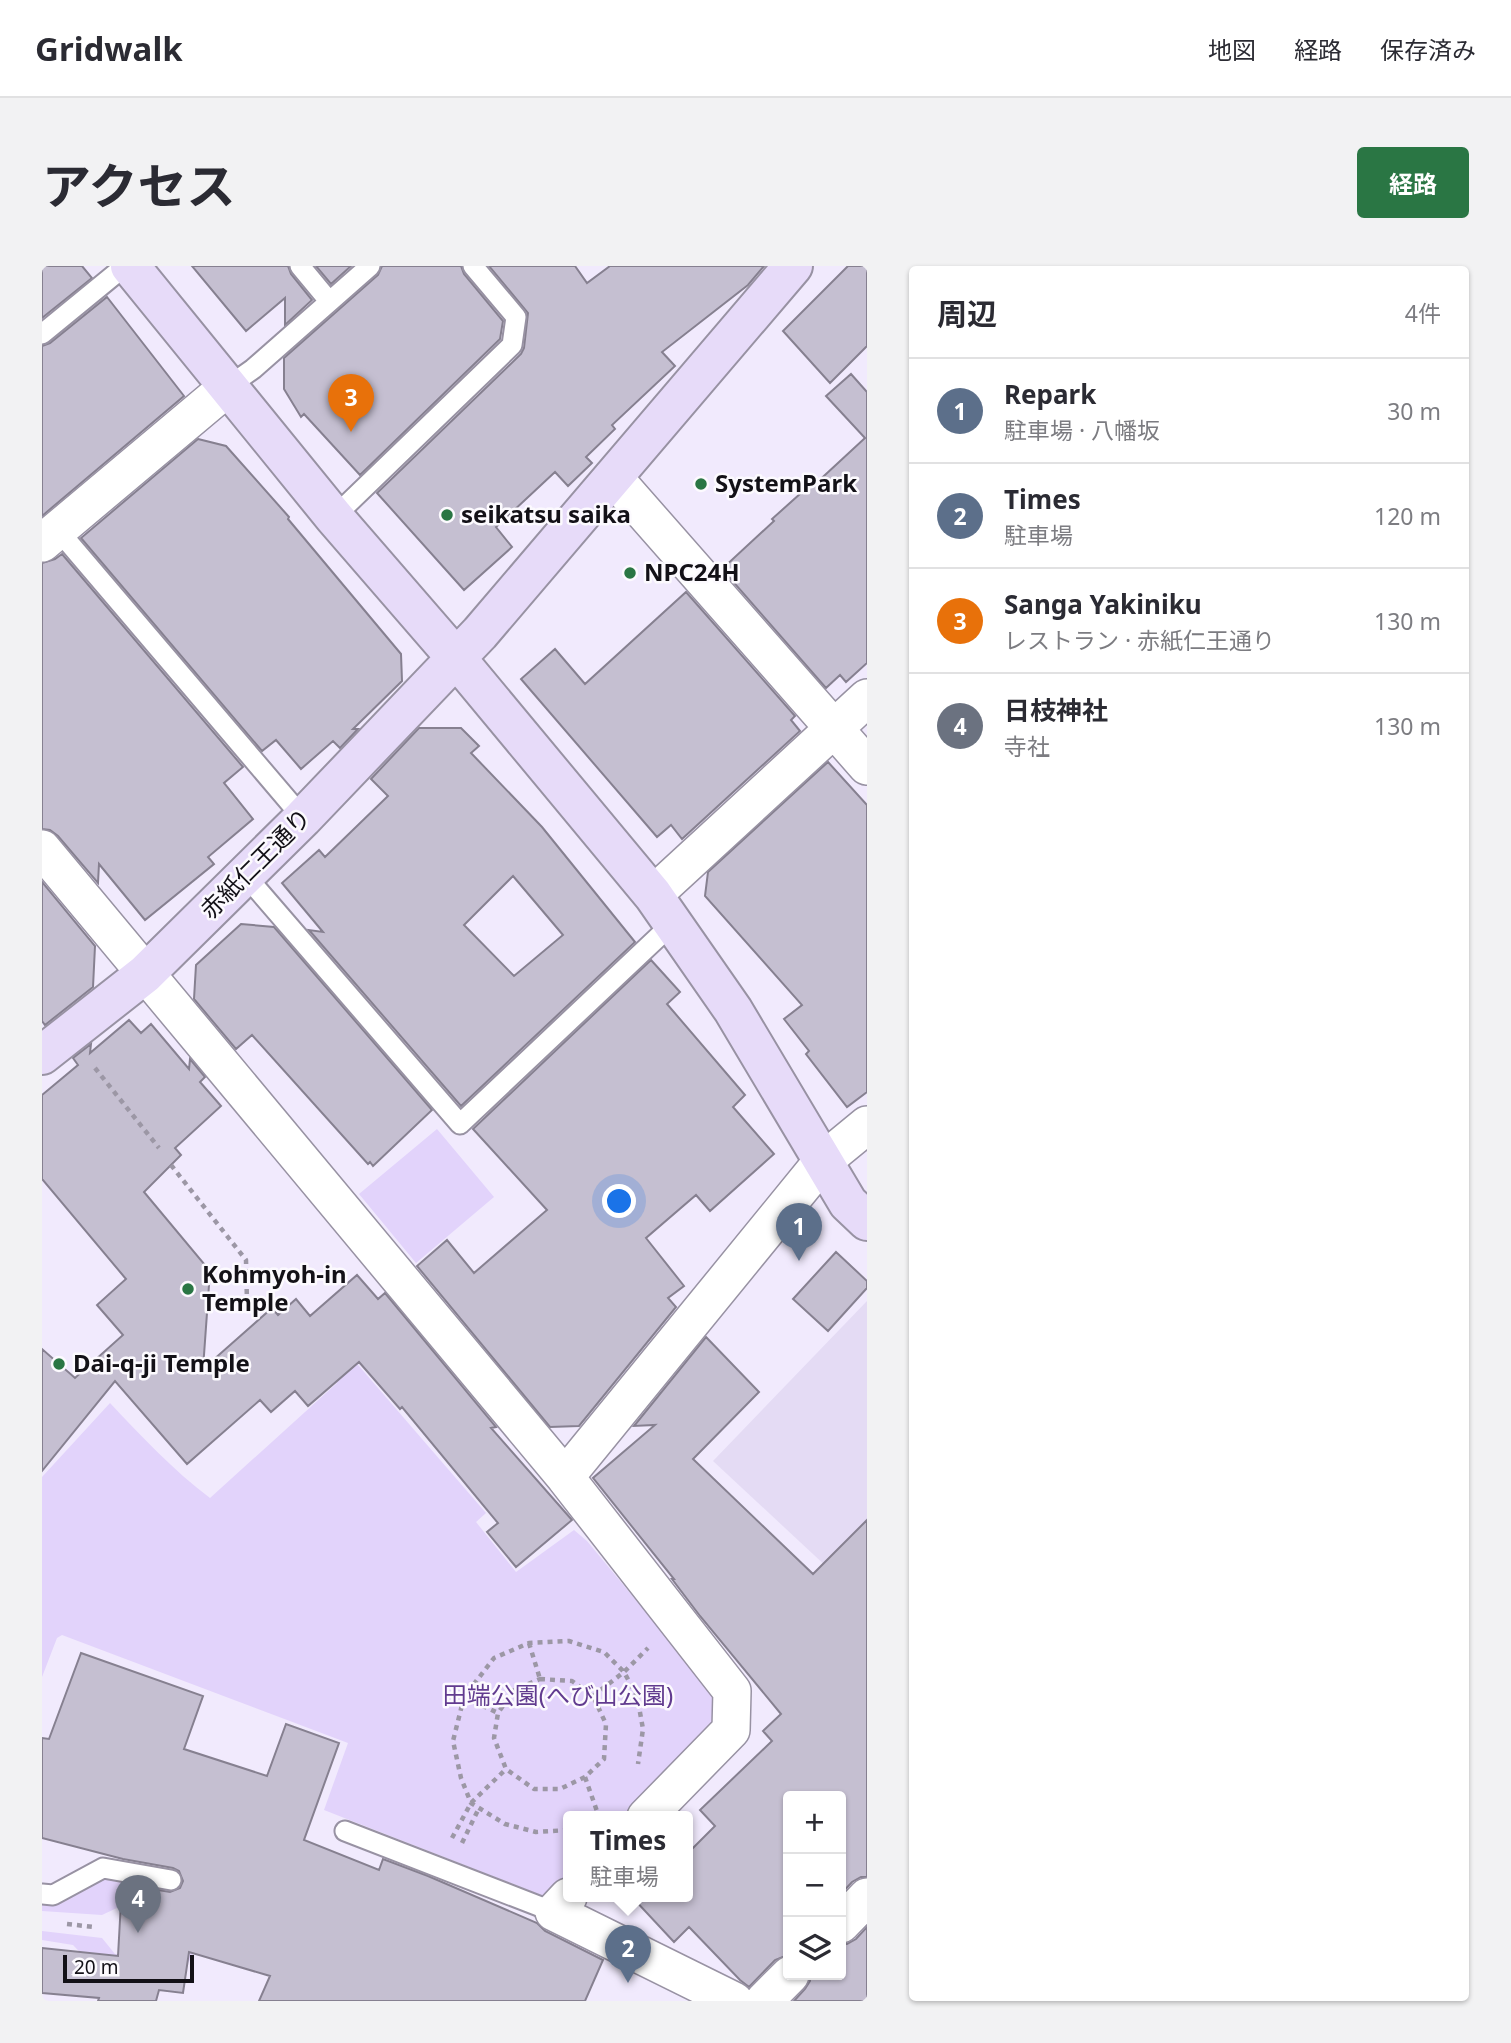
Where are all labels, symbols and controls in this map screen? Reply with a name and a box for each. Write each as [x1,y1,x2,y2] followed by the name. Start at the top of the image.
[35,26,183,71] text: Gridwalk
[1208,33,1256,66] text: 地図
[1294,33,1342,66] text: 経路
[1380,33,1476,66] text: 保存済み
[1357,147,1469,218] button: 経路
[42,152,236,218] text: アクセス
[937,293,997,334] text: 周辺
[1405,297,1441,329] text: 4件
[328,374,374,432] pin: 3
[1004,376,1096,412] text: Repark
[953,395,967,427] text: 1
[1387,395,1441,427] text: 30 m
[1004,414,1160,446] text: 駐車場 · 八幡坂
[715,466,857,499] place label: SystemPark
[693,476,709,492] marker: SystemPark
[1004,481,1081,517] text: Times
[461,497,631,530] place label: seikatsu saika
[953,500,967,532] text: 2
[1374,500,1441,532] text: 120 m
[439,507,455,523] marker: seikatsu saika
[1004,519,1073,551] text: 駐車場
[644,555,740,588] place label: NPC24H
[622,565,638,581] marker: NPC24H
[1004,586,1202,622] text: Sanga Yakiniku
[953,605,967,637] text: 3
[1374,605,1441,637] text: 130 m
[1004,624,1275,656] text: レストラン · 赤紙仁王通り
[1004,692,1108,728] text: 日枝神社
[953,710,967,742] text: 4
[1374,710,1441,742] text: 130 m
[1004,730,1050,762] text: 寺社
[192,800,318,926] street label: 赤紙仁王通り
[602,1184,636,1218] your location
[776,1203,822,1261] pin: 1
[202,1257,347,1318] place label: Kohmyoh-in Temple
[180,1281,196,1297] marker: Kohmyoh-in Temple
[73,1346,250,1379] place label: Dai-q-ji Temple
[51,1356,67,1372] marker: Dai-q-ji Temple
[443,1678,673,1711] park label: 田端公園(へび山公園)
[783,1791,846,1980] map controls
[783,1791,846,1854] button: +
[563,1811,693,1902] popup
[590,1822,666,1858] text: Times
[783,1854,846,1917] button: −
[590,1860,659,1892] text: 駐車場
[115,1875,161,1933] pin: 4
[783,1917,846,1980] button: layers
[605,1925,651,1983] pin: 2
[63,1952,194,1984] scale bar
[74,1954,118,1980] text: 20 m

